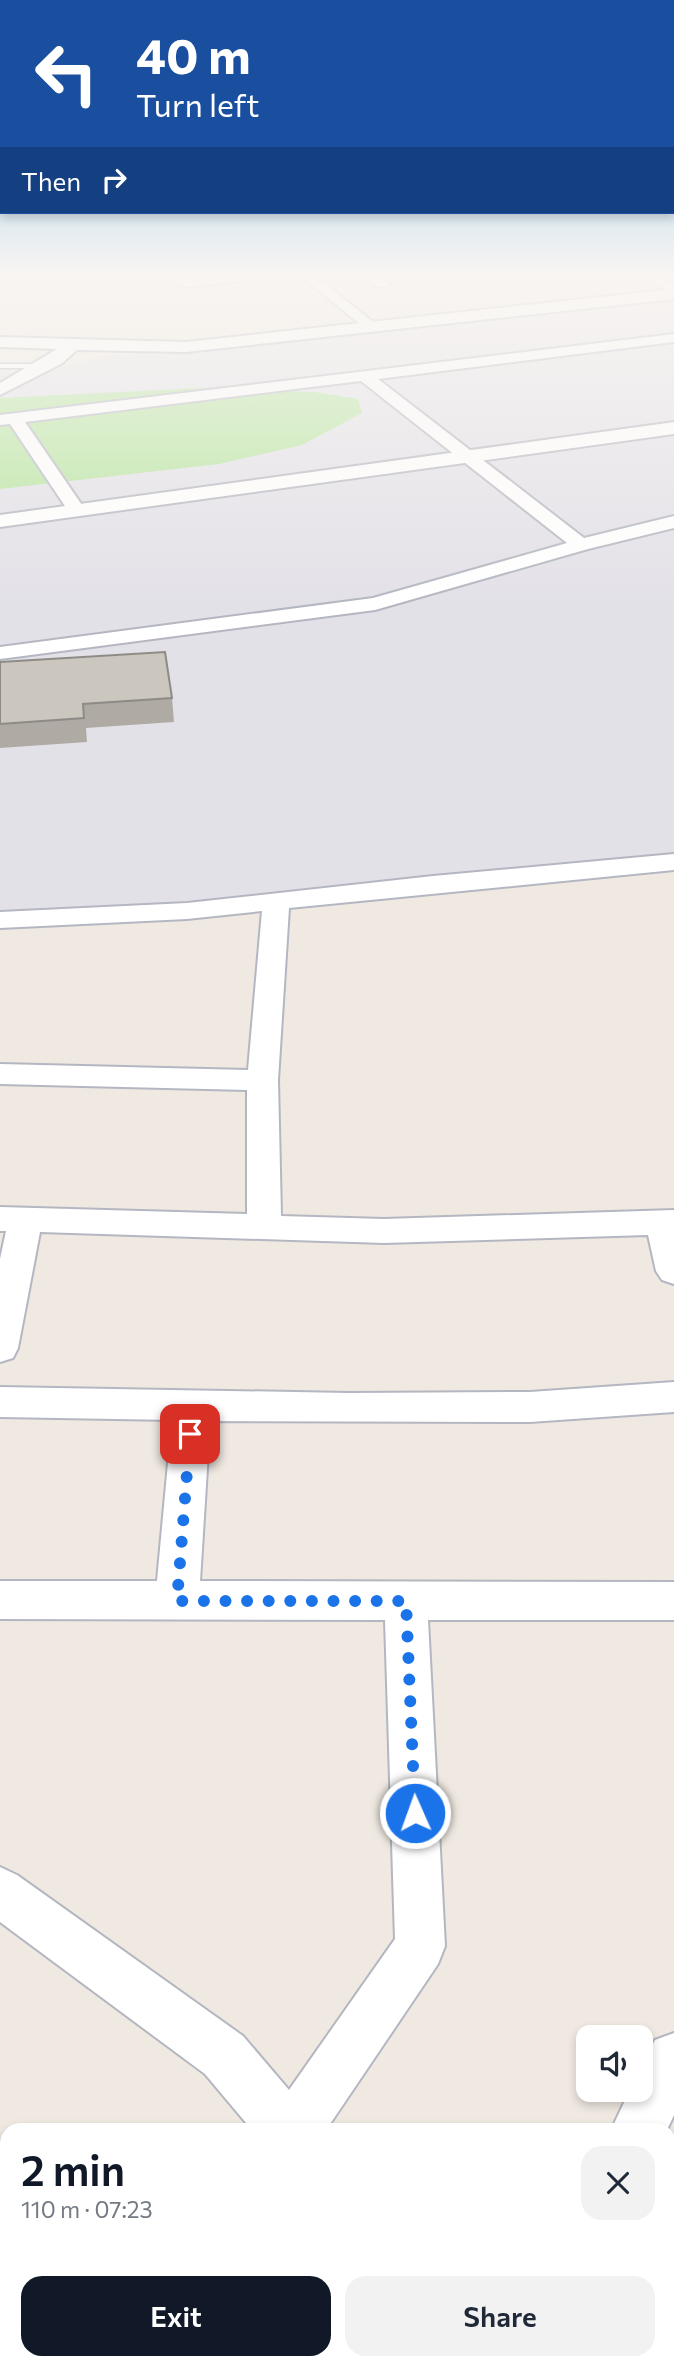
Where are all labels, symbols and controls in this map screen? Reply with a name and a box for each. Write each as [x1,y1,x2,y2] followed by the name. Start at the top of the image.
[136,24,251,84] text: 40 m
[21,28,112,119] icon: left
[136,84,260,124] text: Turn left
[95,161,133,199] icon: right
[21,165,81,196] text: Then
[160,1404,220,1464] pin
[171,1415,209,1453] icon: arrive
[378,1776,452,1850] position arrow
[576,2025,653,2102] map controls
[576,2025,653,2102] button: sound
[21,2143,125,2195] text: 2 min
[581,2146,655,2220] button: close
[21,2195,153,2223] text: 110 m · 07:23
[21,2276,331,2356] button: Exit
[345,2276,655,2356] button: Share

